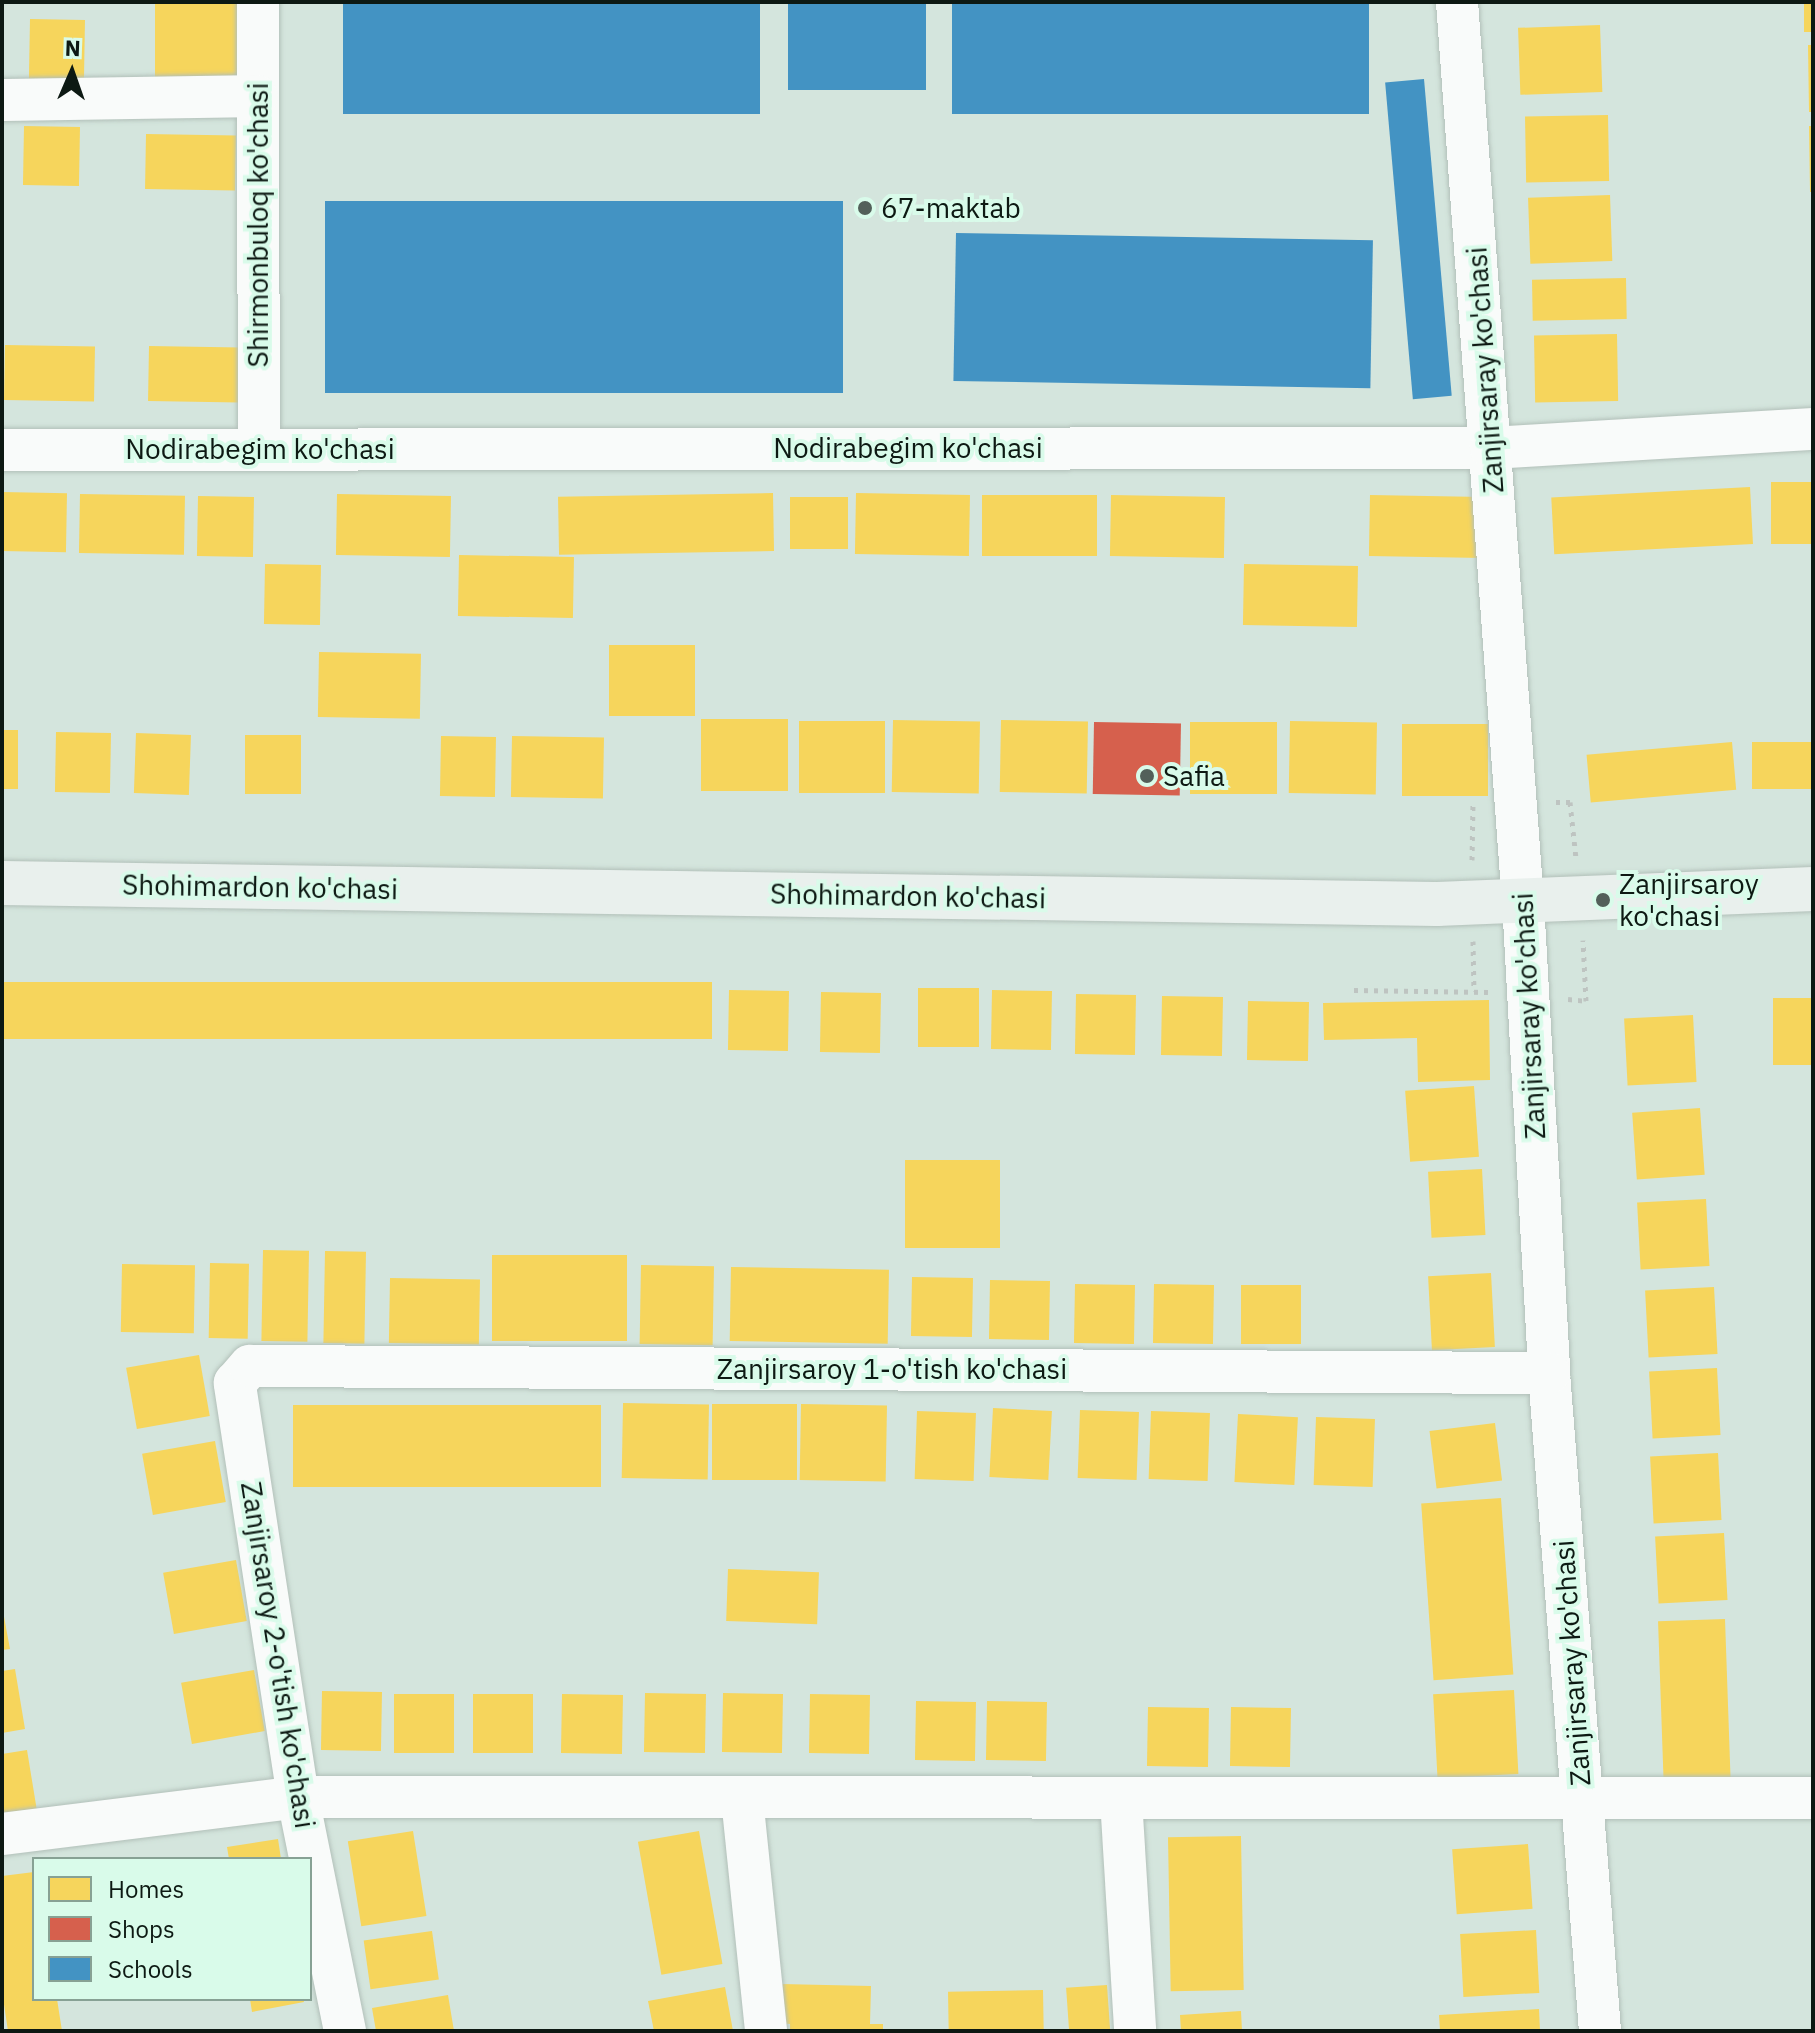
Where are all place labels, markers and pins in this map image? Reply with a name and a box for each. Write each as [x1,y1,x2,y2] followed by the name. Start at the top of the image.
[881,191,1021,225] place label: 67-maktab
[856,199,874,217] marker: 67-maktab
[1163,759,1225,793] place label: Safia
[1138,767,1156,785] marker: Safia
[1619,867,1759,933] place label: Zanjirsaroy ko'chasi
[1594,891,1612,909] marker: Zanjirsaroy ko'chasi

